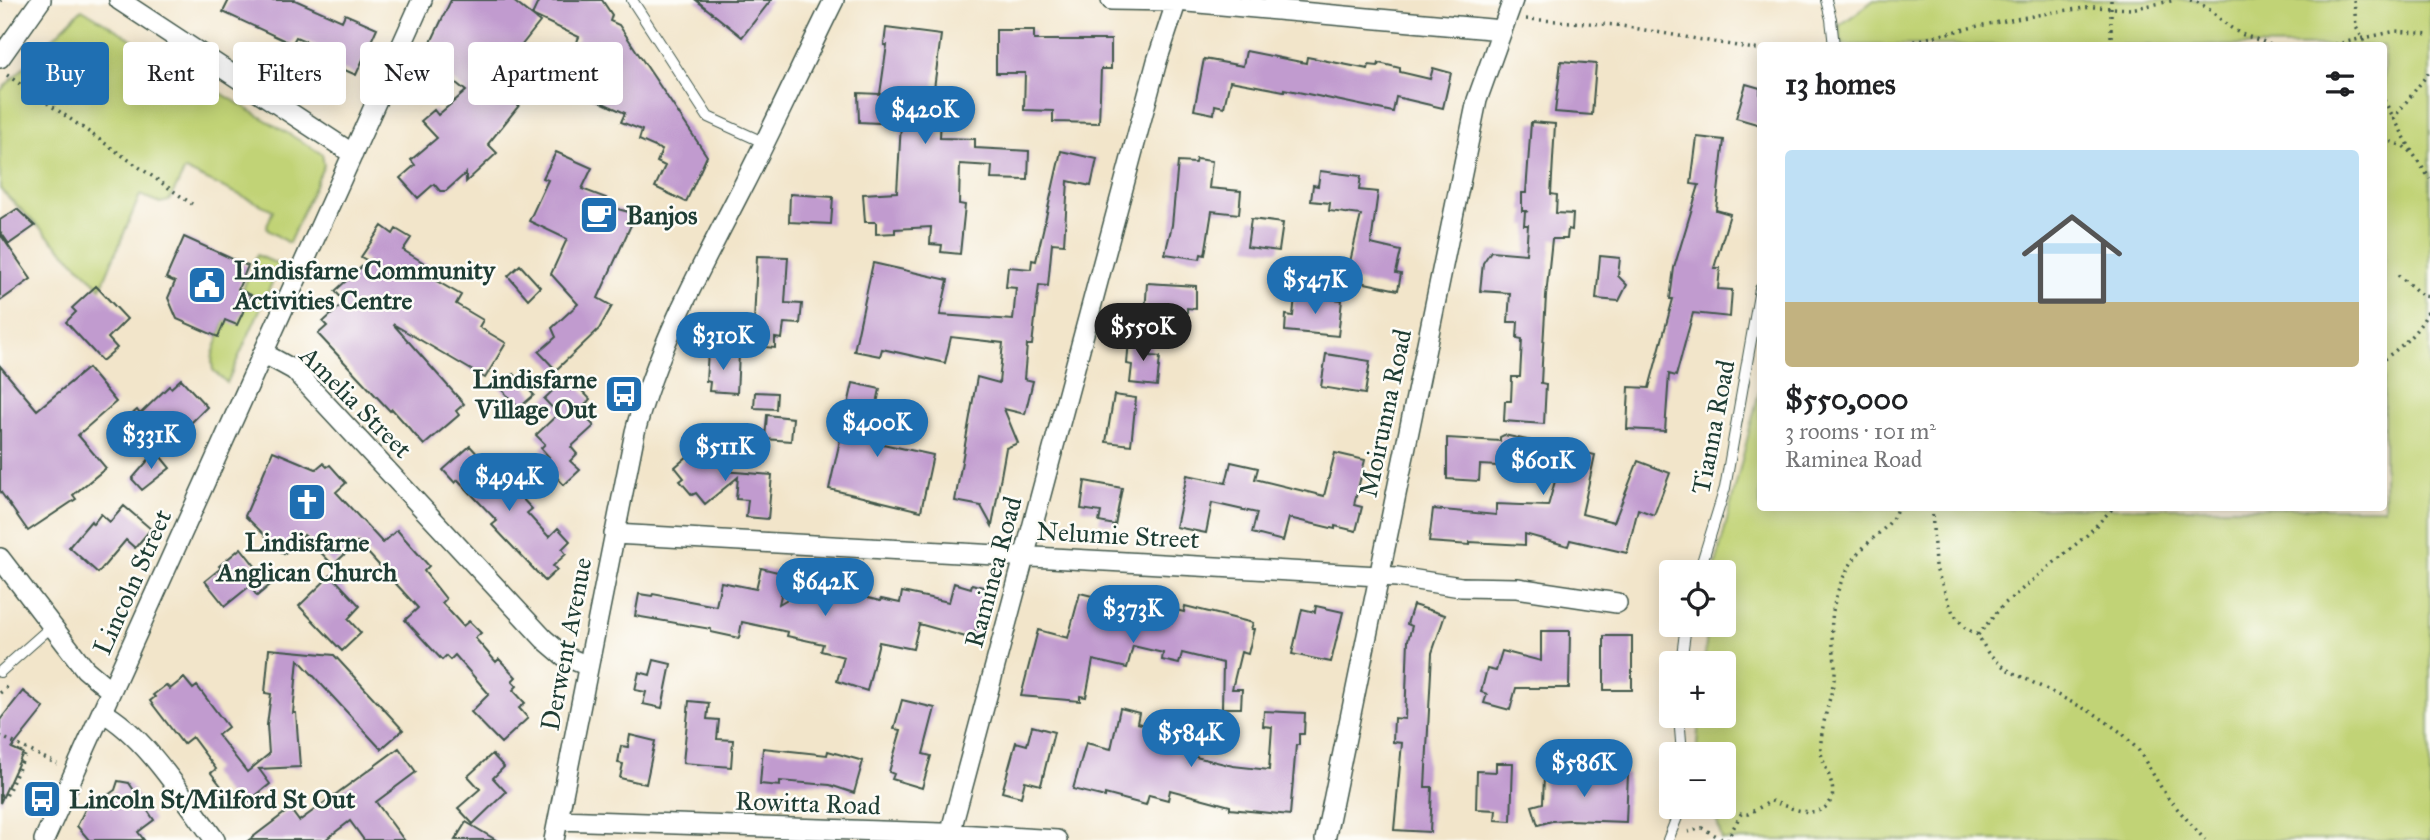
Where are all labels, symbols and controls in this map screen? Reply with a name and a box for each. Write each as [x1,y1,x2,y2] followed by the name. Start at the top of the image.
[21,42,109,105] chip: Buy
[123,42,219,105] chip: Rent
[233,42,346,105] chip: Filters
[360,42,454,105] chip: New
[468,42,623,105] chip: Apartment
[2321,65,2359,103] icon: filters
[1785,66,1896,102] text: 13 homes
[876,86,974,146] pin: $420K
[891,95,959,123] text: $420K
[578,194,620,236] cafe icon: Banjos
[2009,196,2135,322] icon: home
[626,199,698,231] place label: Banjos
[232,254,497,316] place label: Lindisfarne Community Activities Centre
[1266,256,1364,316] pin: $547K
[186,264,228,306] public building icon: Lindisfarne Community Activities Centre
[1283,265,1347,293] text: $547K
[1094,304,1192,363] pin: $550K
[674,312,772,372] pin: $310K
[1111,312,1175,340] text: $550K
[692,321,754,349] text: $310K
[1352,326,1418,500] street label: Moirunna Road
[293,339,419,465] street label: Amelia Street
[1684,357,1742,497] street label: Tianna Road
[472,363,598,426] place label: Lindisfarne Village Out
[603,373,645,415] bus stop icon: Lindisfarne Village Out
[1785,381,1909,417] text: $550,000
[828,400,926,459] pin: $400K
[842,408,912,436] text: $400K
[102,412,200,471] pin: $331K
[1785,417,1936,445] text: 3 rooms · 101 m²
[122,420,180,448] text: $331K
[676,424,774,483] pin: $511K
[696,432,754,460] text: $511K
[1494,438,1592,497] pin: $601K
[1785,445,1922,473] text: Raminea Road
[1511,446,1575,474] text: $601K
[460,454,558,513] pin: $494K
[475,462,543,490] text: $494K
[286,481,328,523] church icon: Lindisfarne Anglican Church
[957,493,1029,651] street label: Raminea Road
[86,504,178,660] street label: Lincoln Street
[1036,515,1200,555] street label: Nelumie Street
[215,526,398,589] place label: Lindisfarne Anglican Church
[534,555,599,733] street label: Derwent Avenue
[776,558,874,618] pin: $642K
[1659,560,1736,819] map controls
[1659,560,1736,637] button: locate
[792,567,858,595] text: $642K
[1084,586,1182,645] pin: $373K
[1103,594,1163,622] text: $373K
[1659,651,1736,728] button: +
[1142,710,1240,769] pin: $584K
[1158,718,1224,746] text: $584K
[1535,740,1633,799] pin: $586K
[1659,742,1736,819] button: −
[1552,748,1616,776] text: $586K
[21,778,63,820] bus stop icon: Lincoln St/Milford St Out
[69,783,356,815] place label: Lincoln St/Milford St Out
[735,784,881,822] street label: Rowitta Road

